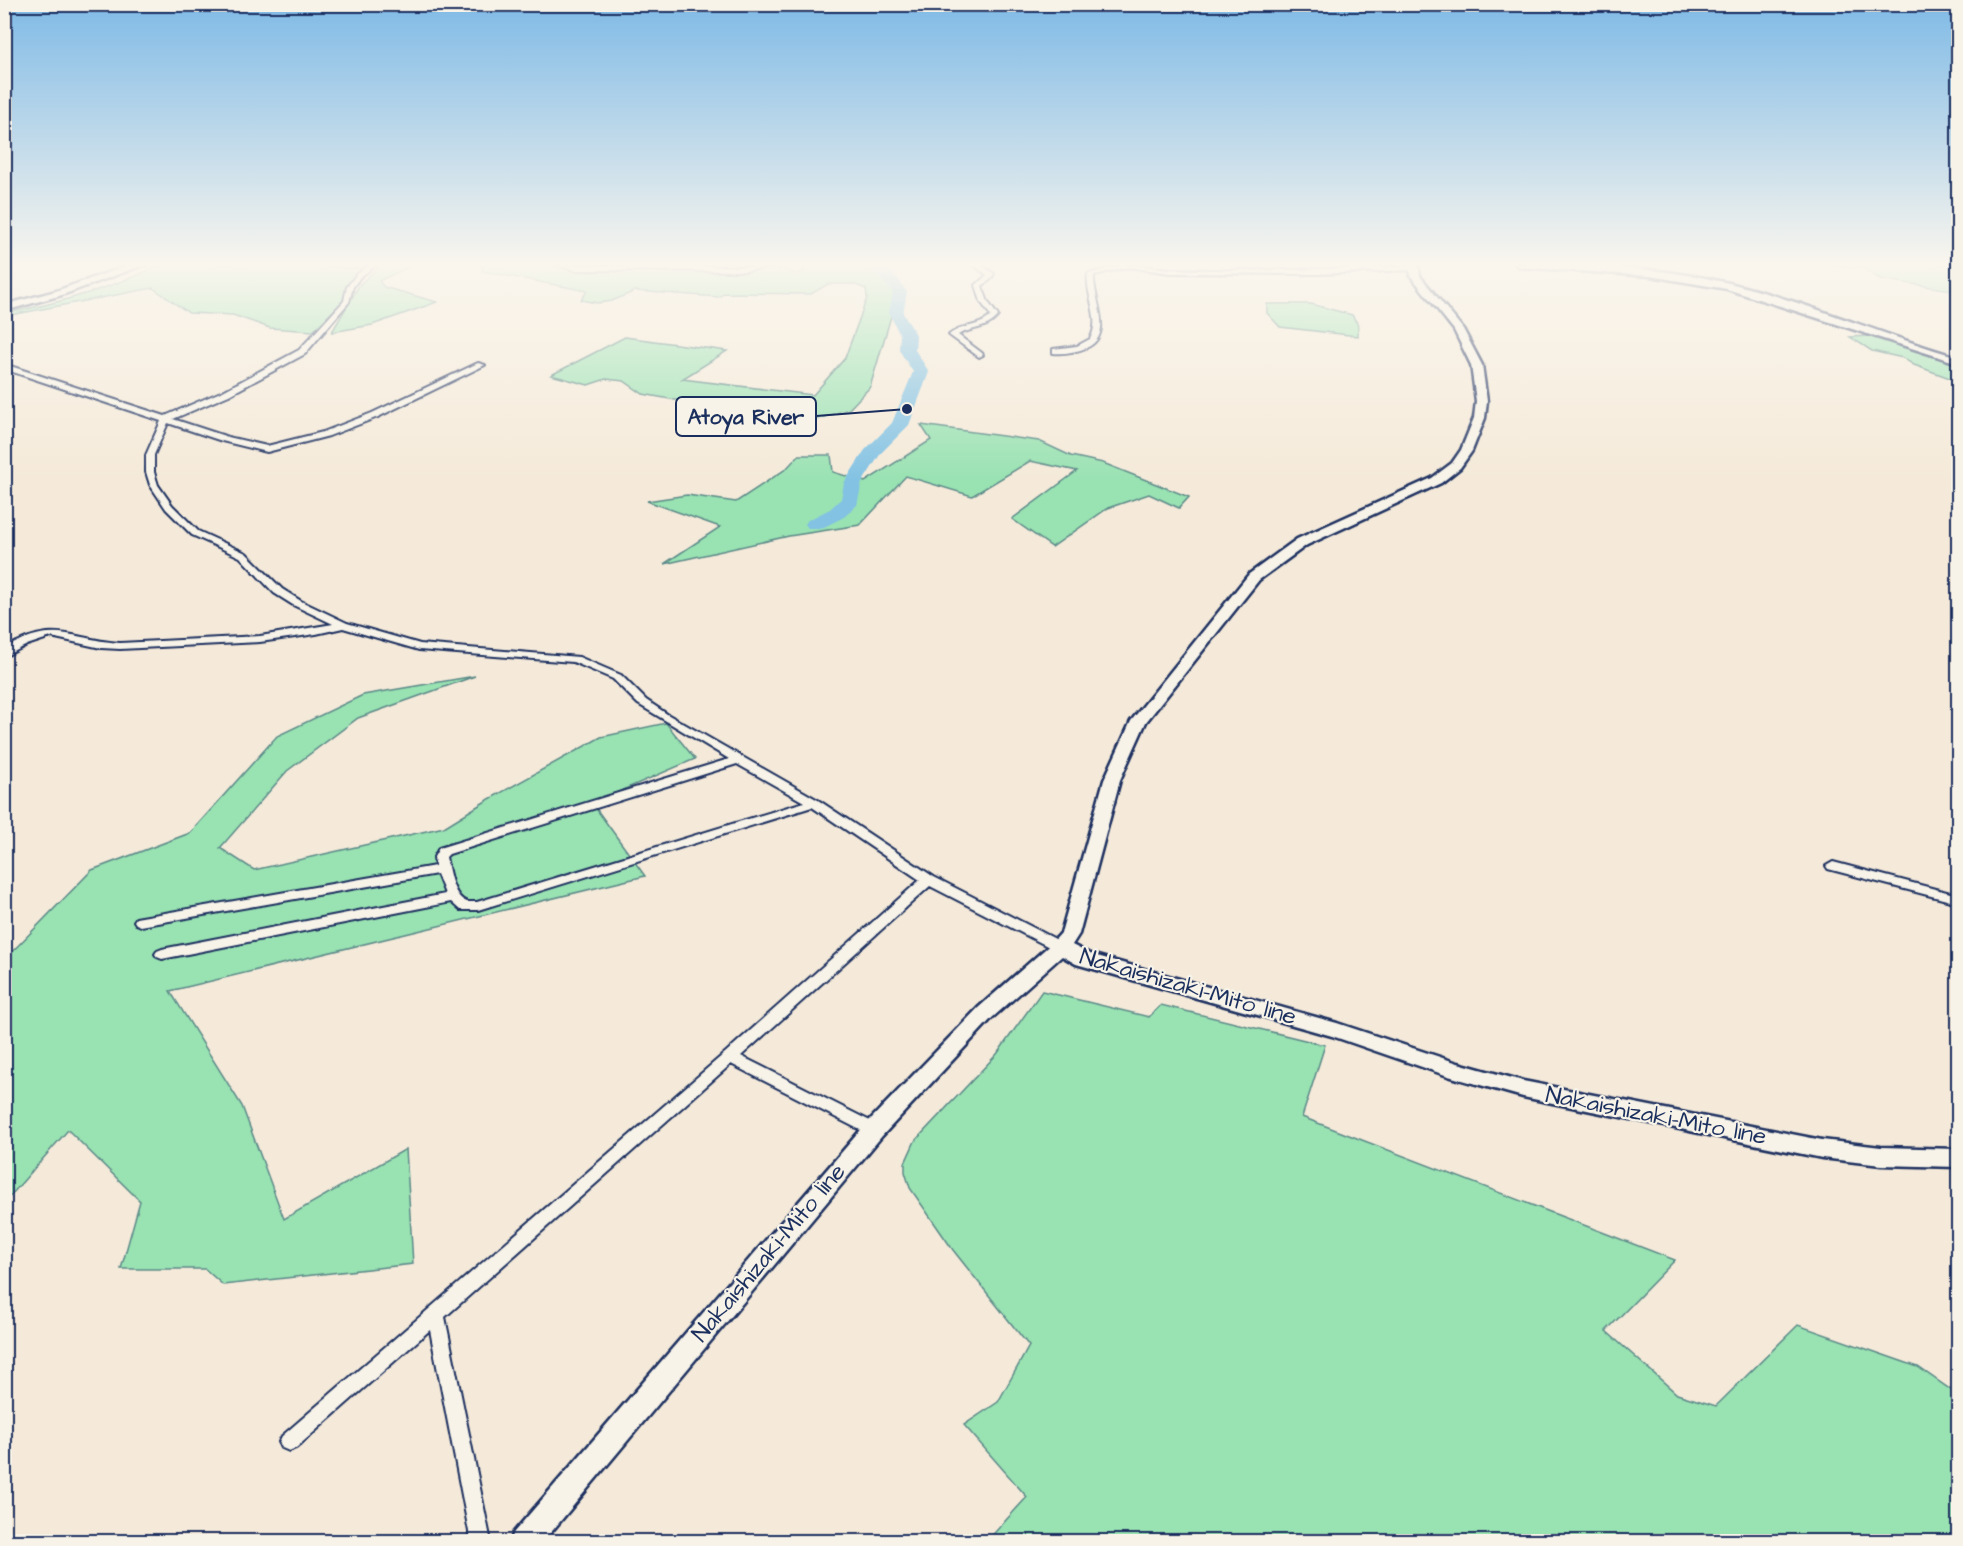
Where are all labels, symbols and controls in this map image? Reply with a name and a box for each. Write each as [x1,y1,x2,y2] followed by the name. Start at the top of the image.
[676,397,816,436] callout: Atoya River
[688,403,805,435] text: Atoya River
[1076,940,1300,1034] street label: Nakaishizaki-Mito line
[1543,1078,1769,1154] street label: Nakaishizaki-Mito line
[684,1156,854,1350] street label: Nakaishizaki-Mito line

